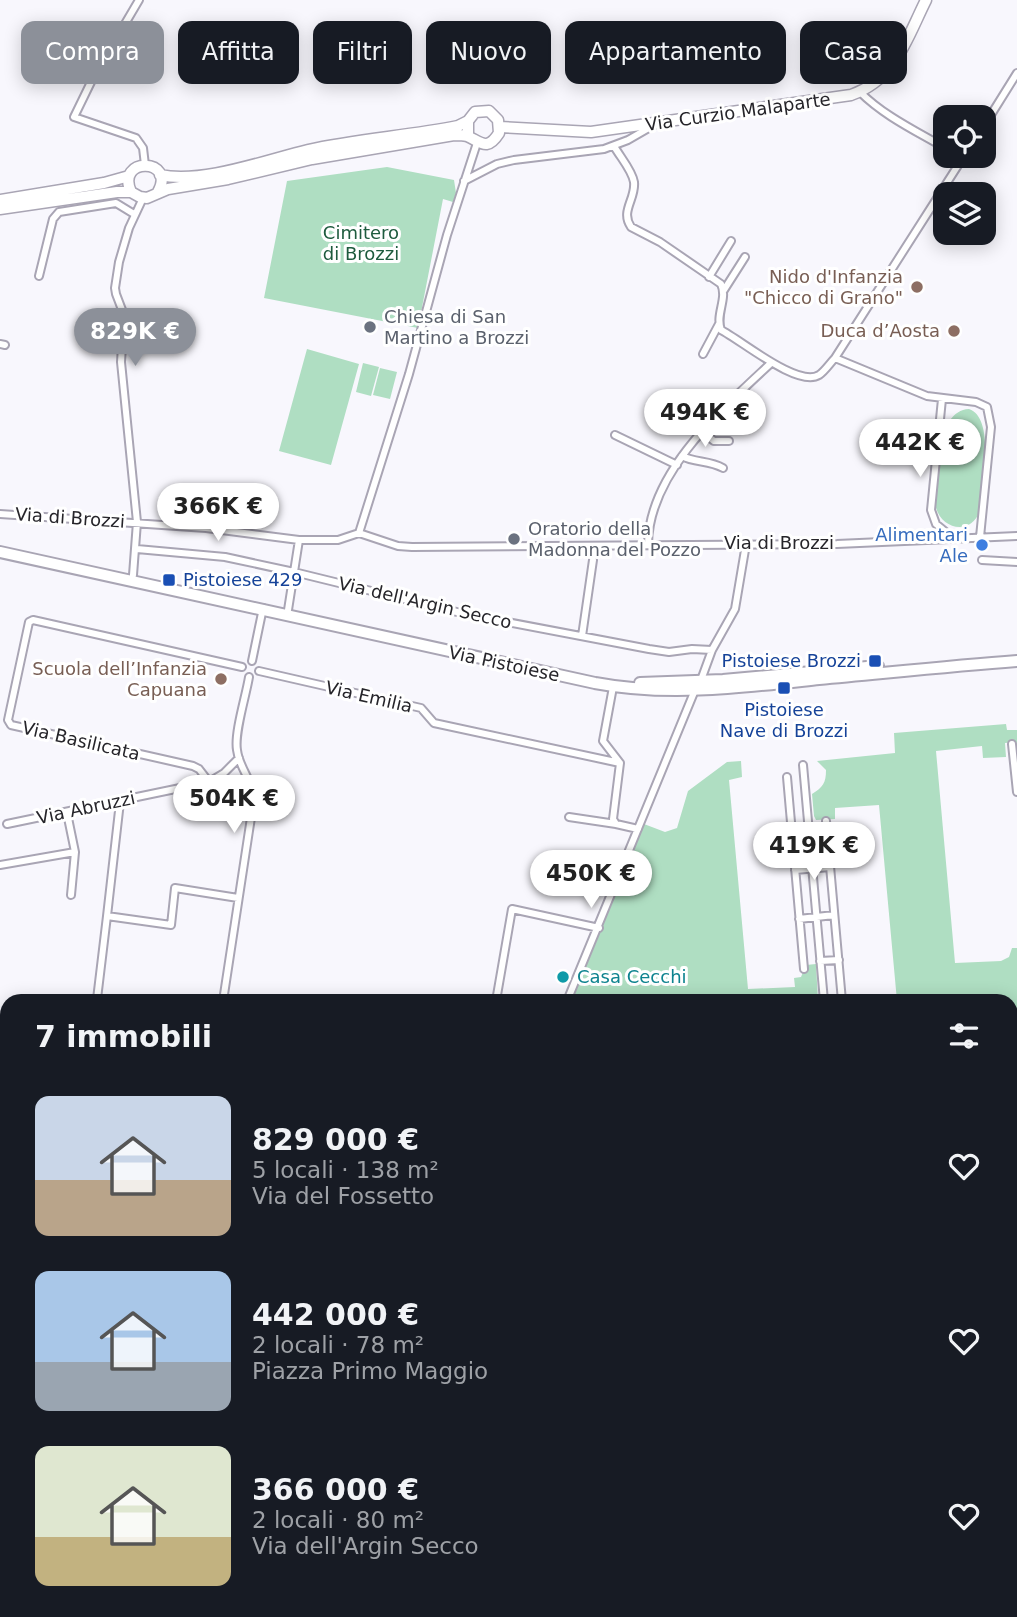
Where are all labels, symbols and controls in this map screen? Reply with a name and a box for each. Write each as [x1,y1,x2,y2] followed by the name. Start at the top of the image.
[21,21,164,84] chip: Compra
[178,21,299,84] chip: Affitta
[313,21,412,84] chip: Filtri
[426,21,551,84] chip: Nuovo
[565,21,786,84] chip: Appartamento
[800,21,907,84] chip: Casa
[644,88,832,135] street label: Via Curzio Malaparte
[933,105,996,245] map controls
[933,105,996,168] button: locate
[933,182,996,245] button: layers
[323,222,399,264] park label: Cimitero di Brozzi
[744,266,903,308] place label: Nido d'Infanzia "Chicco di Grano"
[909,279,925,295] marker: Nido d'Infanzia "Chicco di Grano"
[384,306,529,348] place label: Chiesa di San Martino a Brozzi
[78,308,192,368] pin: 829K €
[90,318,180,344] text: 829K €
[362,319,378,335] marker: Chiesa di San Martino a Brozzi
[820,320,940,341] place label: Duca d’Aosta
[946,323,962,339] marker: Duca d’Aosta
[648,390,762,449] pin: 494K €
[660,399,750,425] text: 494K €
[863,420,977,479] pin: 442K €
[875,429,965,455] text: 442K €
[161,484,275,543] pin: 366K €
[173,493,263,519] text: 366K €
[14,503,126,532] street label: Via di Brozzi
[528,518,701,560] place label: Oratorio della Madonna del Pozzo
[875,524,968,566] place label: Alimentari Ale
[506,531,522,547] marker: Oratorio della Madonna del Pozzo
[724,532,834,553] street label: Via di Brozzi
[974,537,990,553] marker: Alimentari Ale
[183,569,303,590] place label: Pistoiese 429
[161,572,177,588] marker: Pistoiese 429
[336,572,514,633] street label: Via dell'Argin Secco
[447,641,562,686] street label: Via Pistoiese
[722,650,861,671] place label: Pistoiese Brozzi
[867,653,883,669] marker: Pistoiese Brozzi
[32,658,207,700] place label: Scuola dell’Infanzia Capuana
[213,671,229,687] marker: Scuola dell’Infanzia Capuana
[324,676,415,717] street label: Via Emilia
[776,680,792,696] marker: Pistoiese Nave di Brozzi
[720,699,848,741] place label: Pistoiese Nave di Brozzi
[20,717,142,764] street label: Via Basilicata
[177,776,291,835] pin: 504K €
[189,785,279,811] text: 504K €
[35,787,137,828] street label: Via Abruzzi
[757,822,871,882] pin: 419K €
[769,832,859,858] text: 419K €
[534,850,648,910] pin: 450K €
[546,860,636,886] text: 450K €
[577,966,687,987] place label: Casa Cecchi
[555,969,571,985] marker: Casa Cecchi
[945,1017,983,1055] icon: filters
[35,1019,212,1054] text: 7 immobili
[252,1122,419,1157] text: 829 000 €
[91,1124,175,1208] icon: home
[945,1147,983,1185] icon: heart
[252,1157,439,1183] text: 5 locali · 138 m²
[252,1183,434,1209] text: Via del Fossetto
[252,1297,419,1332] text: 442 000 €
[91,1299,175,1383] icon: home
[945,1322,983,1360] icon: heart
[252,1332,424,1358] text: 2 locali · 78 m²
[252,1358,488,1384] text: Piazza Primo Maggio
[252,1472,419,1507] text: 366 000 €
[91,1474,175,1558] icon: home
[945,1497,983,1535] icon: heart
[252,1507,424,1533] text: 2 locali · 80 m²
[252,1533,479,1559] text: Via dell'Argin Secco

